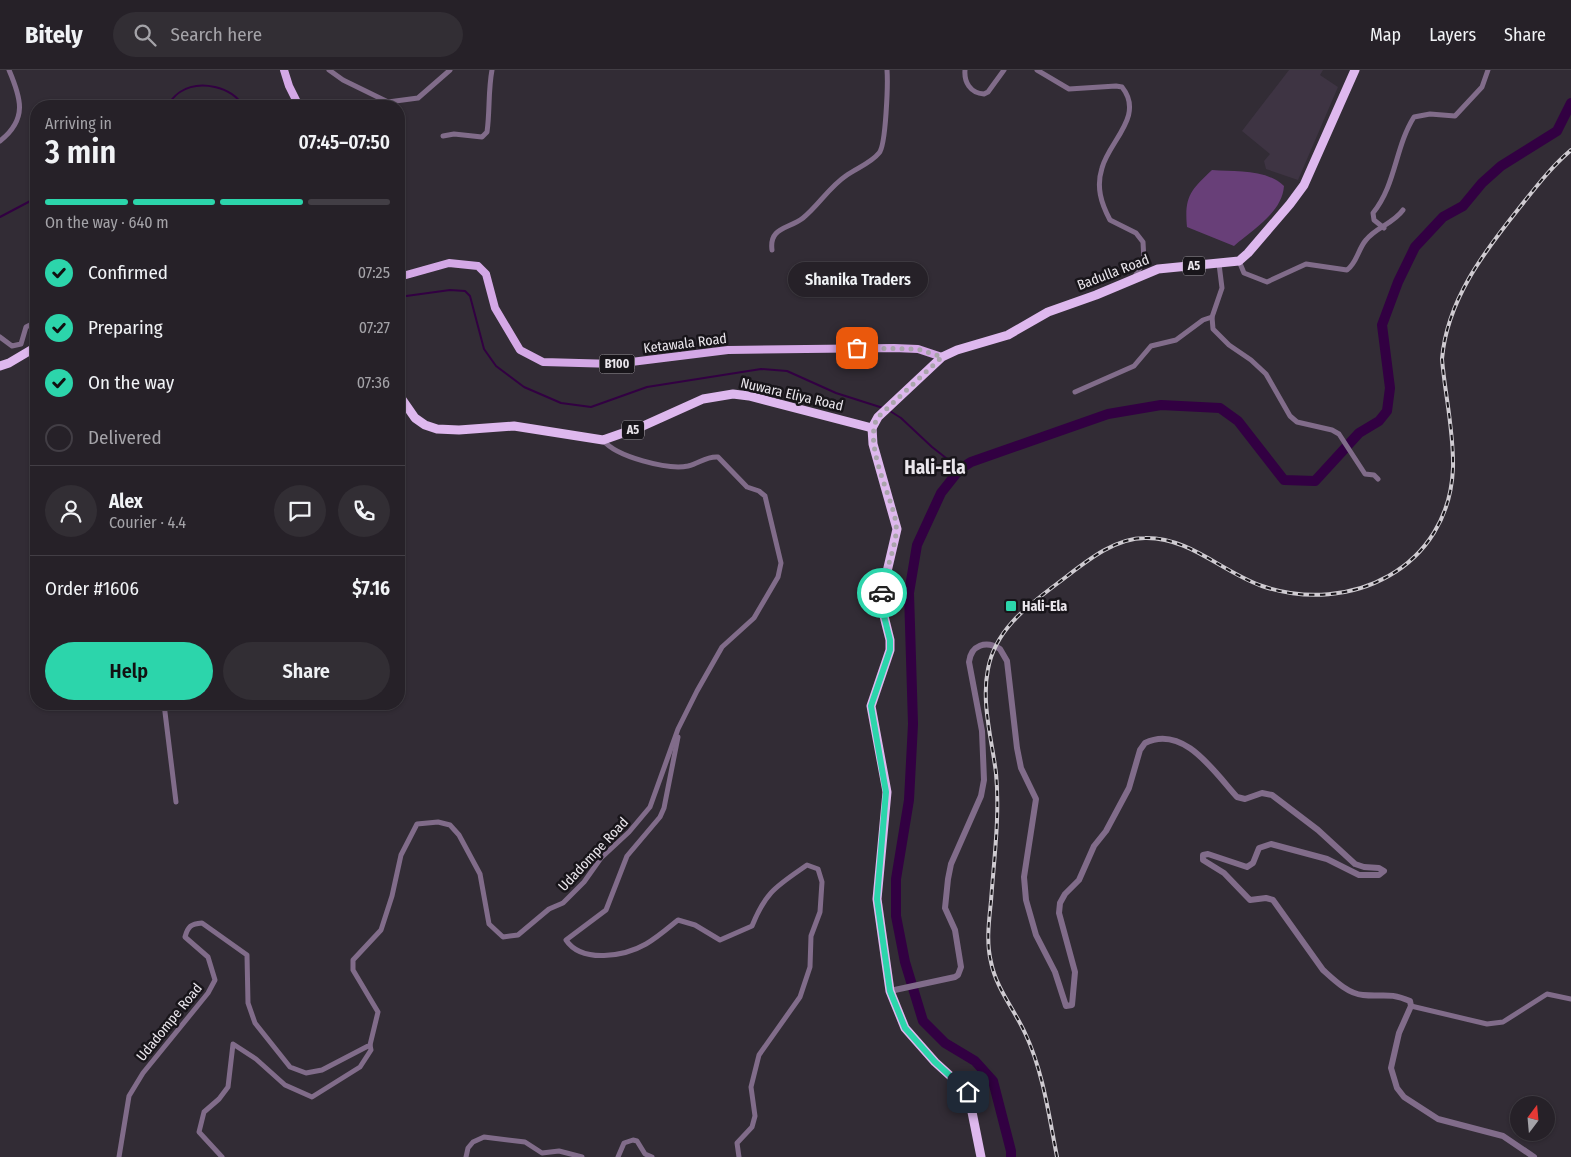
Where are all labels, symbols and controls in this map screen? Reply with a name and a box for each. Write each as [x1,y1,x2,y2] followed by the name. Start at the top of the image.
[113,12,463,57] search box
[25,21,83,49] text: Bitely
[131,21,159,49] icon: search
[171,23,262,46] text: Search here
[1370,24,1401,46] text: Map
[1429,24,1476,46] text: Layers
[1504,24,1546,46] text: Share
[45,114,112,133] text: Arriving in
[299,131,390,154] text: 07:45–07:50
[45,133,116,171] text: 3 min
[45,213,169,232] text: On the way · 640 m
[1075,251,1152,294] street label: Badulla Road
[1183,257,1205,276] road number: A5
[45,259,73,287] icon: check
[88,261,168,284] text: Confirmed
[358,263,390,282] text: 07:25
[787,263,927,298] callout: Shanika Traders
[805,270,911,289] text: Shanika Traders
[45,314,73,342] icon: check
[88,316,163,339] text: Preparing
[359,318,390,337] text: 07:27
[836,327,878,369] pin
[642,330,728,357] street label: Ketawala Road
[843,334,871,362] icon: bag
[600,354,634,374] road number: B100
[45,369,73,397] icon: check
[88,371,174,394] text: On the way
[357,373,390,392] text: 07:36
[739,374,845,415] street label: Nuwara Eliya Road
[622,420,644,440] road number: A5
[88,426,162,449] text: Delivered
[904,456,966,479] district label: Hali-Ela
[45,485,97,537] button: person
[274,485,326,537] button: chat
[338,485,390,537] button: phone
[109,490,143,513] text: Alex
[109,513,186,532] text: Courier · 4.4
[857,568,907,618] courier
[45,577,139,600] text: Order #1606
[352,577,390,600] text: $7.16
[868,579,896,607] icon: car
[1022,598,1067,615] place label: Hali-Ela
[1004,599,1018,613] marker: Hali-Ela
[45,642,213,700] button: Help
[223,642,390,700] button: Share
[555,814,632,895] street label: Udadompe Road
[133,980,206,1065] street label: Udadompe Road
[947,1071,989,1113] pin
[954,1078,982,1106] icon: home
[1510,1096,1555,1141] north arrow
[1510,1096,1555,1141] map controls

